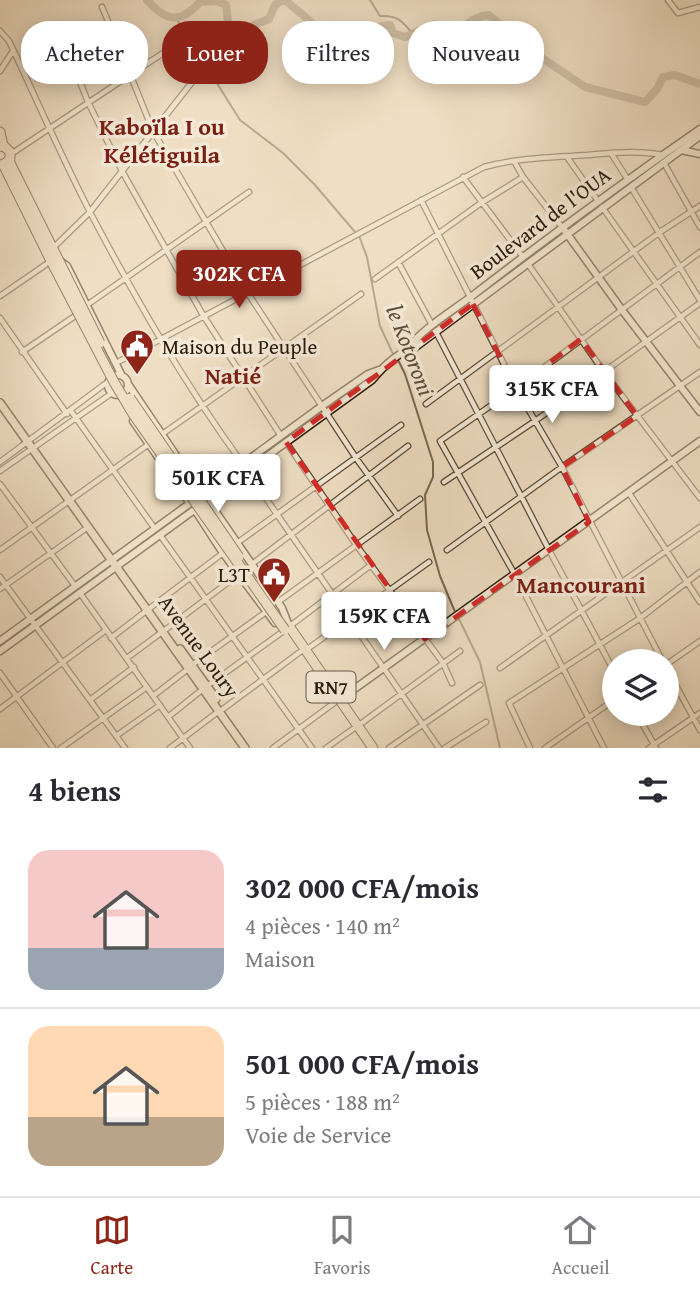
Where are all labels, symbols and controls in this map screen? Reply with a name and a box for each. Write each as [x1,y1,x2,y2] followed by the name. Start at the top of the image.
[21,21,148,84] chip: Acheter
[162,21,268,84] chip: Louer
[282,21,394,84] chip: Filtres
[408,21,544,84] chip: Nouveau
[99,109,225,172] district label: Kaboïla I ou Kélétiguila
[463,160,617,286] street label: Boulevard de l'OUA
[167,250,311,310] pin: 302K CFA
[192,256,286,289] text: 302K CFA
[379,300,443,400] water label: le Kotoroni
[118,327,156,376] public building icon: Maison du Peuple
[162,331,317,362] place label: Maison du Peuple
[205,358,262,393] district label: Natié
[480,366,624,425] pin: 315K CFA
[505,371,599,404] text: 315K CFA
[146,454,290,514] pin: 501K CFA
[171,460,265,493] text: 501K CFA
[255,555,293,604] public building icon: L3T
[218,559,250,590] place label: L3T
[516,567,646,602] district label: Mancourani
[151,588,247,704] street label: Avenue Loury
[312,592,456,652] pin: 159K CFA
[337,598,431,631] text: 159K CFA
[602,649,679,726] map controls
[602,649,679,726] button: layers
[306,672,356,702] road number: RN7
[28,768,121,812] text: 4 biens
[634,771,672,809] icon: filters
[245,865,479,909] text: 302 000 CFA/mois
[84,878,168,962] icon: home
[245,909,400,942] text: 4 pièces · 140 m²
[245,942,315,975] text: Maison
[245,1041,479,1085] text: 501 000 CFA/mois
[84,1054,168,1138] icon: home
[245,1085,400,1118] text: 5 pièces · 188 m²
[245,1118,391,1151] text: Voie de Service
[90,1211,133,1281] tab: Carte
[314,1211,371,1281] tab: Favoris
[551,1211,610,1281] tab: Accueil

